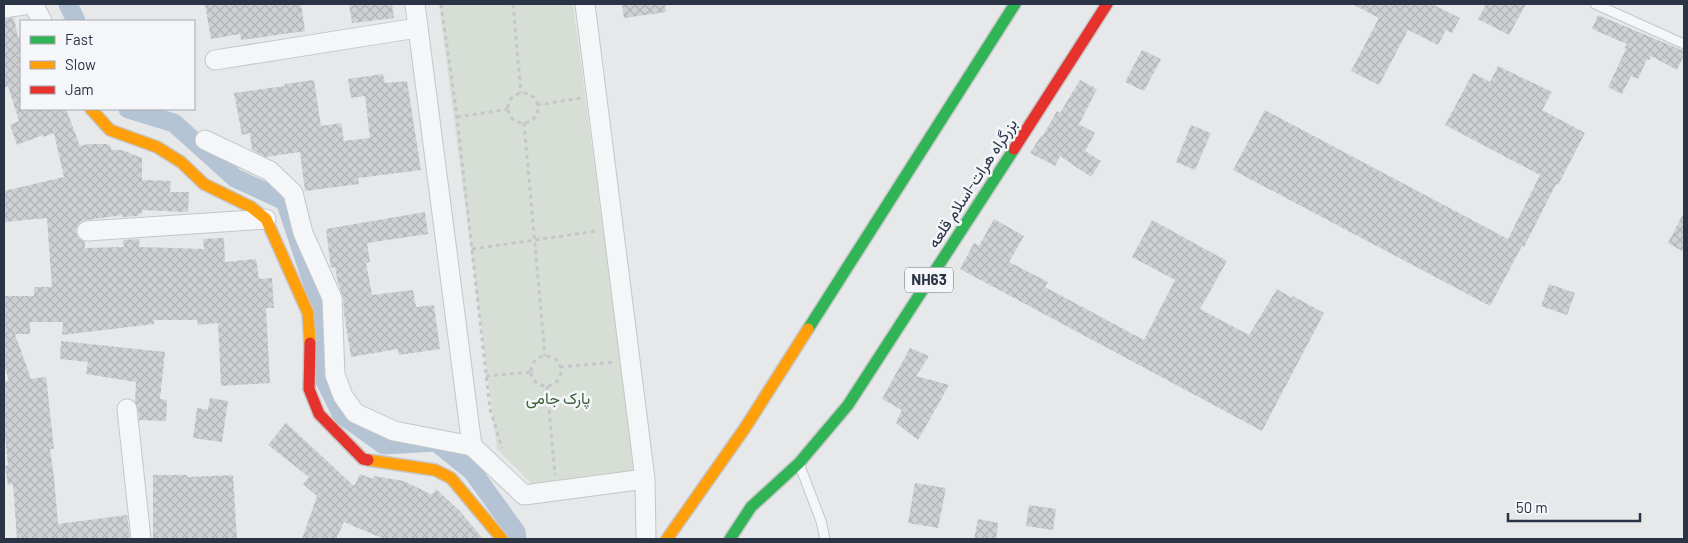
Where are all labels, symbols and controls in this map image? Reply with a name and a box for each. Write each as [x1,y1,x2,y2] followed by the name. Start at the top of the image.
[20,20,195,110] legend
[65,30,93,48] text: Fast
[65,55,96,73] text: Slow
[65,80,94,98] text: Jam
[923,115,1022,252] street label: بزرگراه هرات-اسلام قلعه
[905,268,953,292] road number: NH63
[526,388,590,410] park label: پارک جامی
[1508,490,1640,522] scale bar
[1516,498,1548,516] text: 50 m

